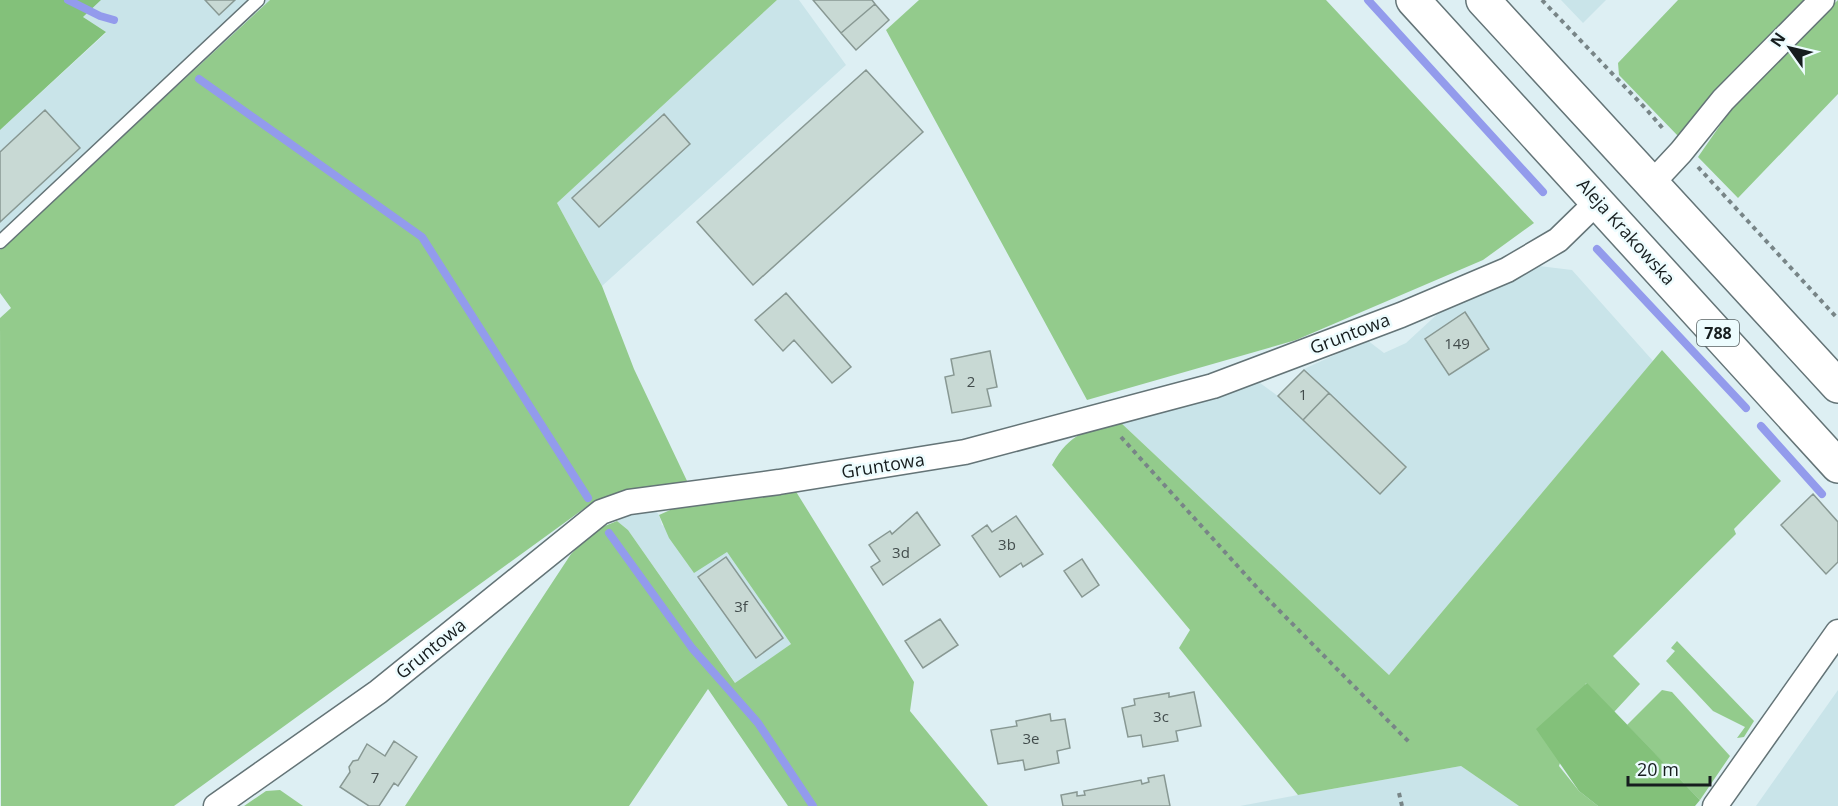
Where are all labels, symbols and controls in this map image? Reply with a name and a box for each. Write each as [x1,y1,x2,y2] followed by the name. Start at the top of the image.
[1760,18,1820,78] north arrow
[1765,28,1790,51] text: N
[1572,173,1681,290] street label: Aleja Krakowska
[1306,307,1393,359] street label: Gruntowa
[1697,320,1739,346] road number: 788
[1444,333,1470,353] house number: 149
[967,371,975,391] house number: 2
[1299,384,1307,404] house number: 1
[840,447,926,483] street label: Gruntowa
[998,534,1016,554] house number: 3b
[892,542,910,562] house number: 3d
[734,596,749,616] house number: 3f
[390,613,470,684] street label: Gruntowa
[1153,706,1169,726] house number: 3c
[1023,728,1040,748] house number: 3e
[1628,749,1710,787] scale bar
[1637,757,1679,781] text: 20 m
[371,767,379,787] house number: 7

